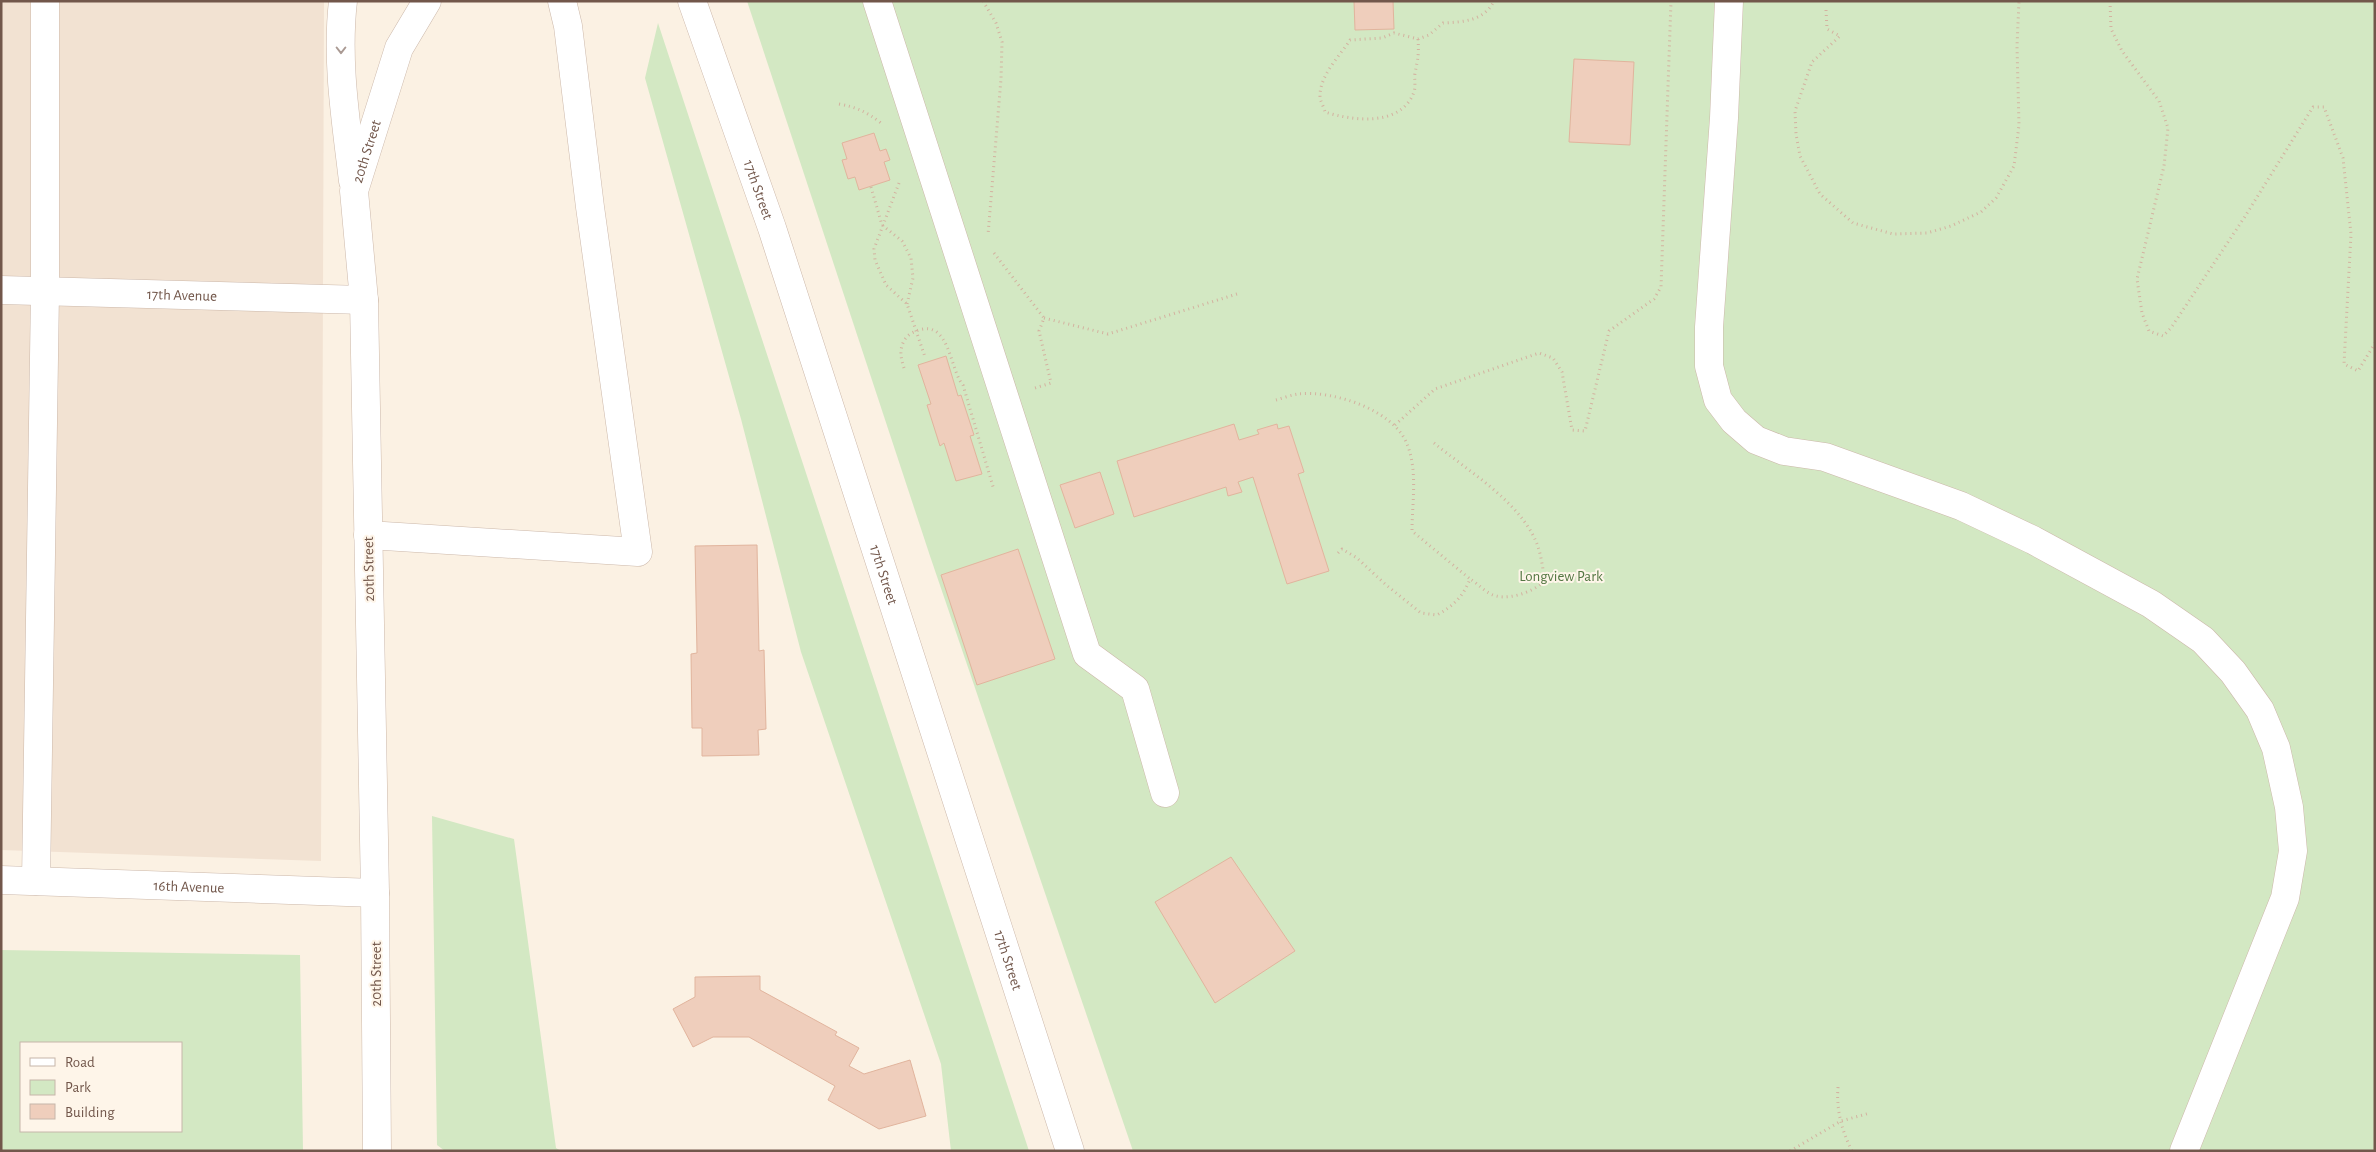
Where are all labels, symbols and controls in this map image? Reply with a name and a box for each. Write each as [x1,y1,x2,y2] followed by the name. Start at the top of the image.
[335,46,346,54] one-way arrow
[349,118,383,185] street label: 20th Street
[741,158,776,222] street label: 17th Street
[147,287,217,303] street label: 17th Avenue
[361,536,377,602] street label: 20th Street
[867,543,901,607] street label: 17th Street
[1519,569,1603,584] park label: Longview Park
[153,878,225,895] street label: 16th Avenue
[992,928,1025,992] street label: 17th Street
[369,941,384,1007] street label: 20th Street
[20,1042,182,1132] legend
[65,1055,95,1070] text: Road
[65,1080,91,1095] text: Park
[65,1105,115,1120] text: Building

